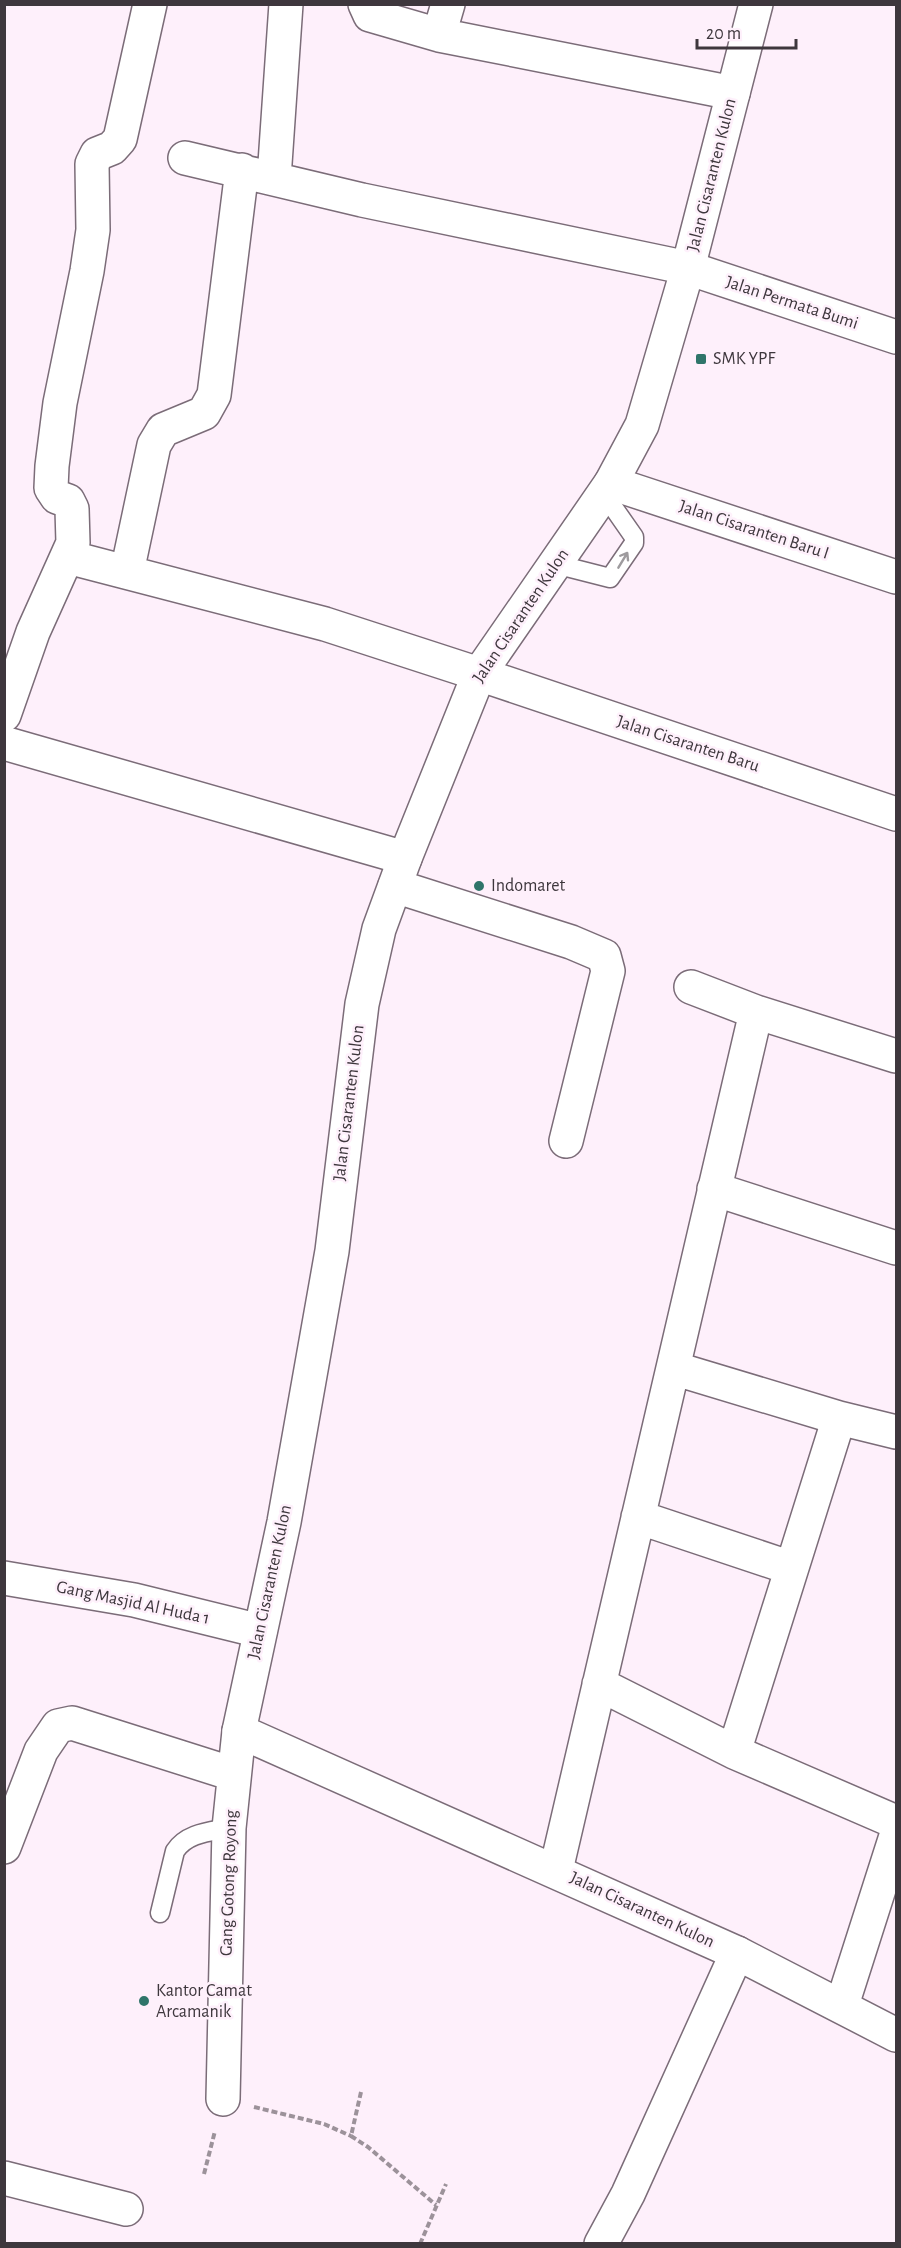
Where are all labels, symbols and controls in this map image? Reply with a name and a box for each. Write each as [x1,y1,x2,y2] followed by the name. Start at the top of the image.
[697,12,796,50] scale bar
[706,25,741,43] text: 20 m
[684,97,740,253] street label: Jalan Cisaranten Kulon
[723,273,861,333] street label: Jalan Permata Bumi
[713,350,775,368] place label: SMK YPF
[694,352,708,366] marker: SMK YPF
[677,497,831,563] street label: Jalan Cisaranten Baru I
[470,546,572,686] street label: Jalan Cisaranten Kulon
[618,552,630,569] one-way arrow
[614,712,762,776] street label: Jalan Cisaranten Baru
[491,877,566,895] place label: Indomaret
[472,879,486,893] marker: Indomaret
[330,1024,368,1182] street label: Jalan Cisaranten Kulon
[245,1503,295,1661] street label: Jalan Cisaranten Kulon
[55,1578,211,1628] street label: Gang Masjid Al Huda 1
[217,1809,241,1956] street label: Gang Gotong Royong
[567,1869,717,1951] street label: Jalan Cisaranten Kulon
[156,1982,252,2021] place label: Kantor Camat Arcamanik
[137,1994,151,2008] marker: Kantor Camat Arcamanik

